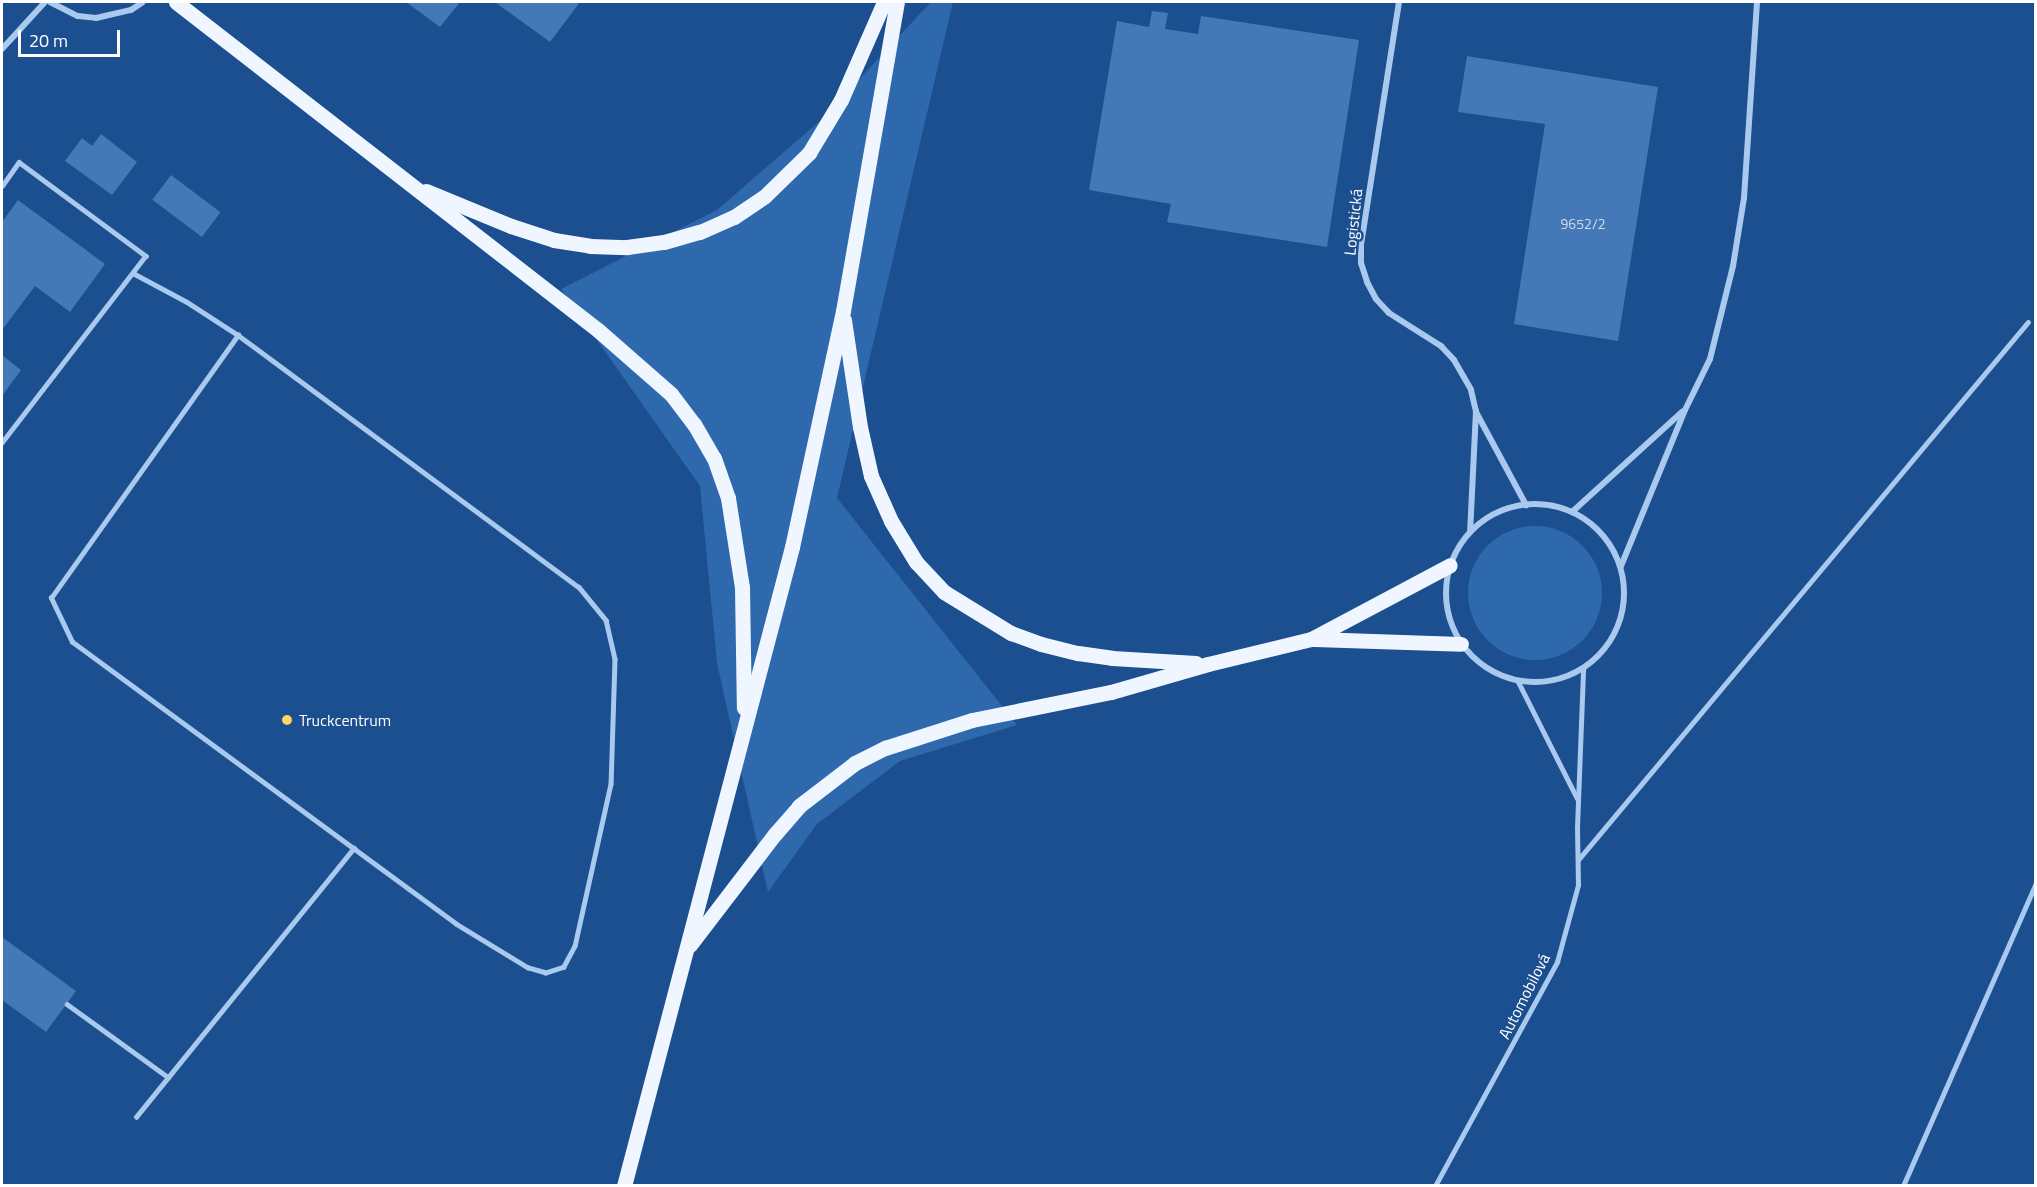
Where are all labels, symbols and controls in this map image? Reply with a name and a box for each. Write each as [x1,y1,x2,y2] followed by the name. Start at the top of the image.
[21,18,123,56] scale bar
[29,27,68,54] text: 20 m
[1340,188,1366,256] street label: Logistická
[1561,216,1605,232] house number: 9652/2
[299,710,391,730] place label: Truckcentrum
[280,713,294,727] marker: Truckcentrum
[1494,950,1554,1042] street label: Automobilová

